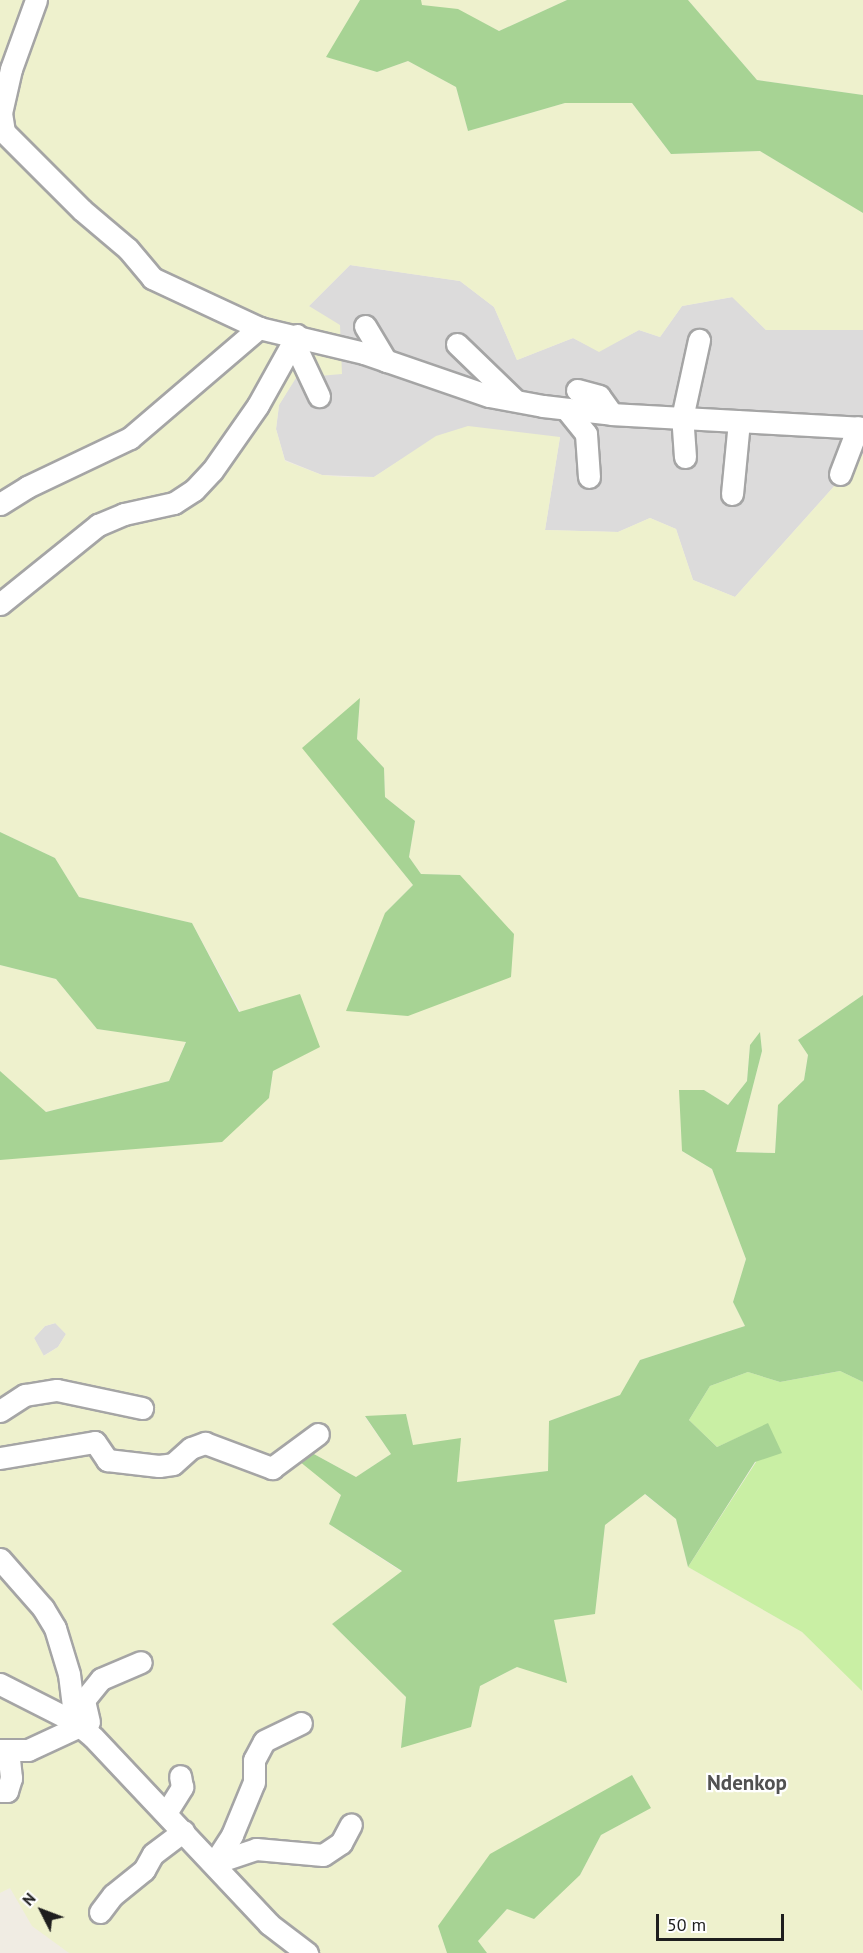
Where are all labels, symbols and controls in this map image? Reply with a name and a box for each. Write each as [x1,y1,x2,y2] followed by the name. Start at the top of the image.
[707,1770,787,1796] district label: Ndenkop
[12,1881,72,1941] north arrow
[18,1888,40,1910] text: N
[659,1902,786,1940] scale bar
[667,1913,706,1936] text: 50 m

